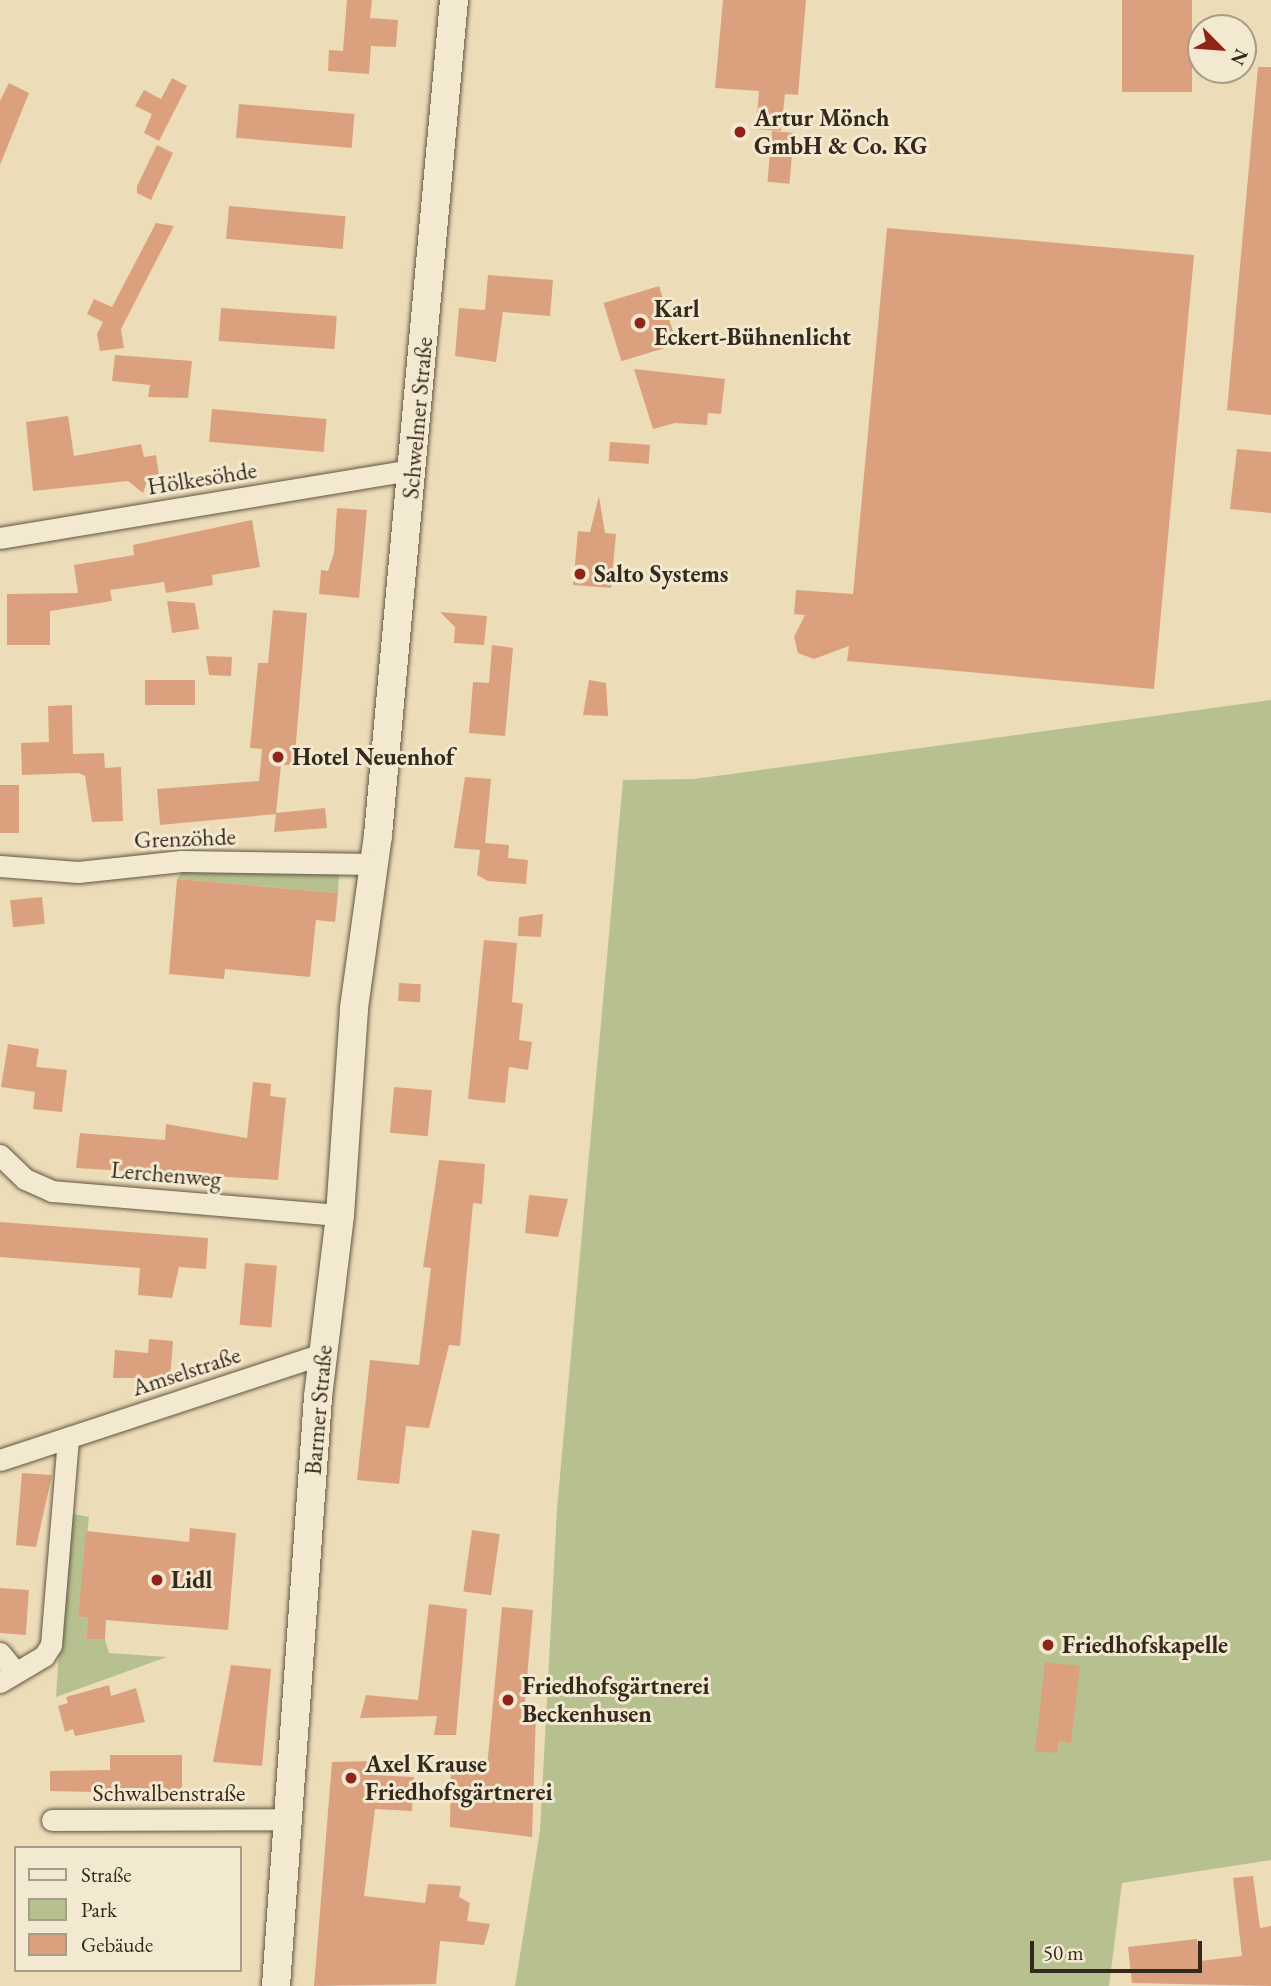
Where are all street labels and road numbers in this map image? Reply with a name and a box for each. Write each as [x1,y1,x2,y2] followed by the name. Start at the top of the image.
[396,336,438,500] street label: Schwelmer Straße
[145,455,259,501] street label: Hölkesöhde
[134,822,236,854] street label: Grenzöhde
[110,1155,222,1193] street label: Lerchenweg
[128,1340,244,1402] street label: Amselstraße
[298,1344,338,1476] street label: Barmer Straße
[93,1779,245,1807] street label: Schwalbenstraße

